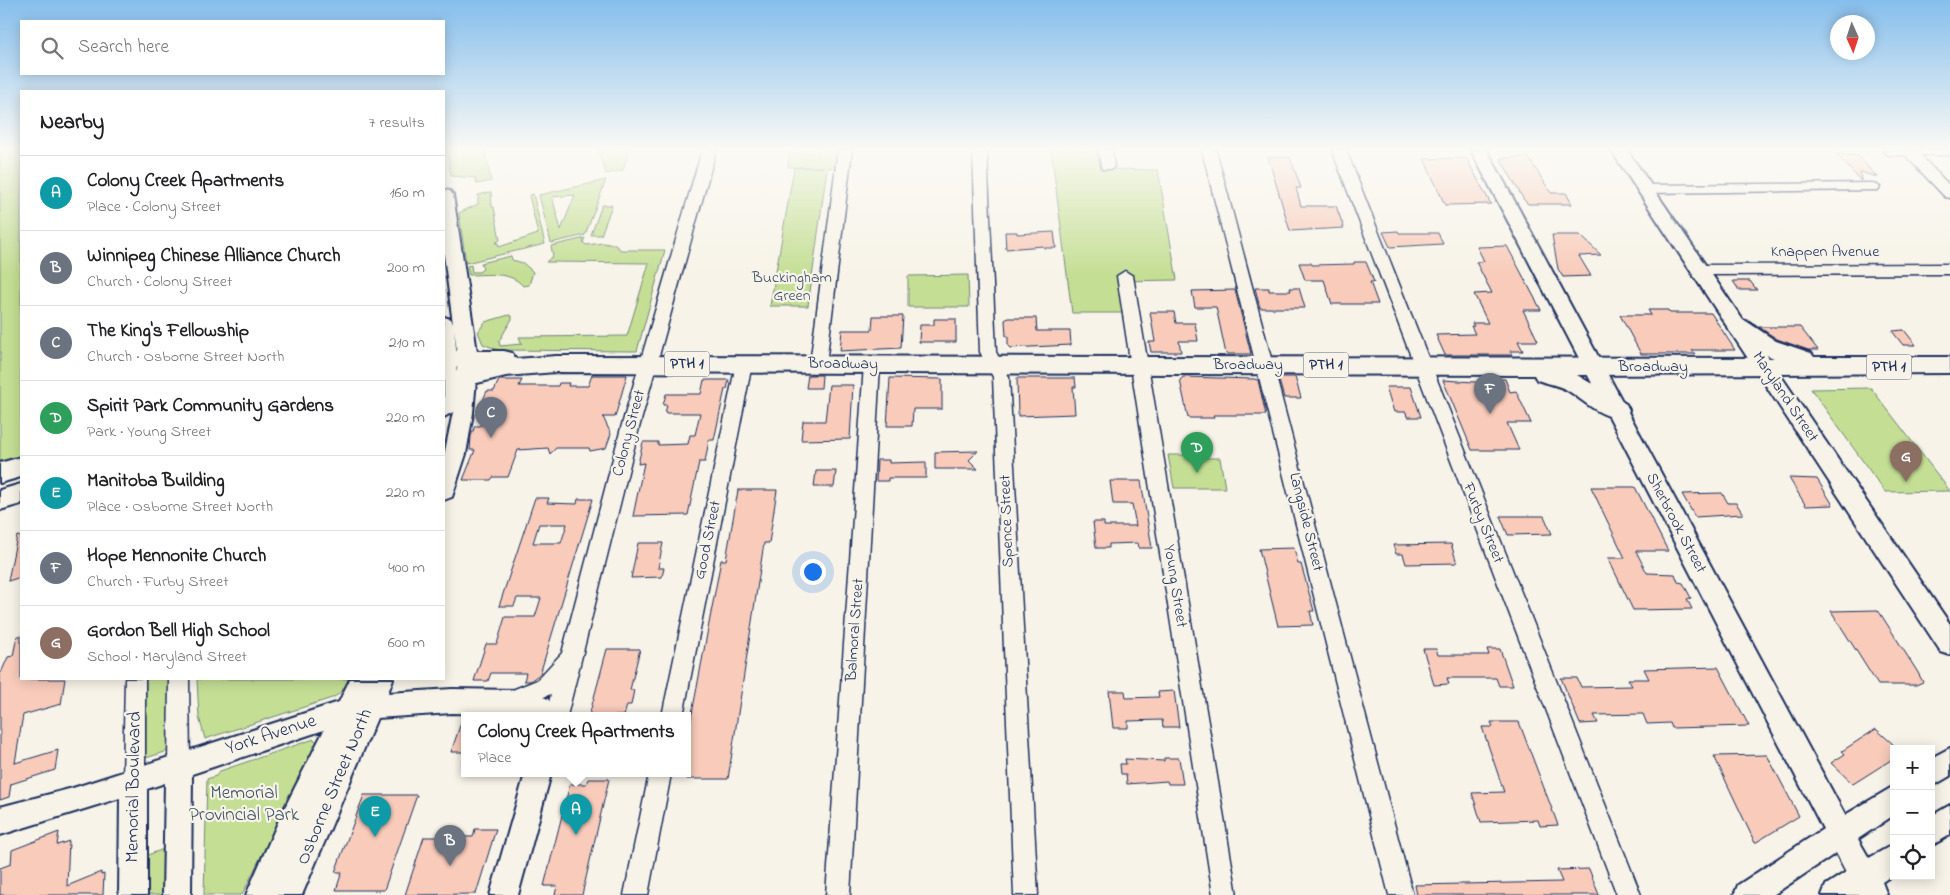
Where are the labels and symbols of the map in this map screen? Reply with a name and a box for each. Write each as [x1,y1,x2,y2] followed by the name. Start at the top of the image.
[1830,15,1875,60] north arrow
[1771,240,1880,264] street label: Knappen Avenue
[751,266,832,308] park label: Buckingham Green
[1746,347,1825,448] street label: Maryland Street
[807,351,878,377] street label: Broadway
[664,352,710,376] road number: PTH 1
[1304,352,1348,378] road number: PTH 1
[1212,353,1283,377] street label: Broadway
[1866,354,1912,380] road number: PTH 1
[1617,355,1688,379] street label: Broadway
[1474,373,1506,414] pin: F
[606,386,652,479] street label: Colony Street
[475,397,507,438] pin: C
[1181,432,1213,473] pin: D
[1890,441,1922,482] pin: G
[1639,468,1713,578] street label: Sherbrook Street
[1282,470,1330,575] street label: Langside Street
[993,474,1021,568] street label: Spence Street
[1456,478,1510,567] street label: Furby Street
[688,498,728,582] street label: Good Street
[1157,543,1193,630] street label: Young Street
[800,559,826,585] your location
[839,577,871,683] street label: Balmoral Street
[290,705,380,869] street label: Osborne Street North
[222,708,320,762] street label: York Avenue
[119,711,149,863] street label: Memorial Boulevard
[189,780,300,829] park label: Memorial Provincial Park
[560,794,592,835] pin: A
[359,796,391,837] pin: E
[434,825,466,866] pin: B

